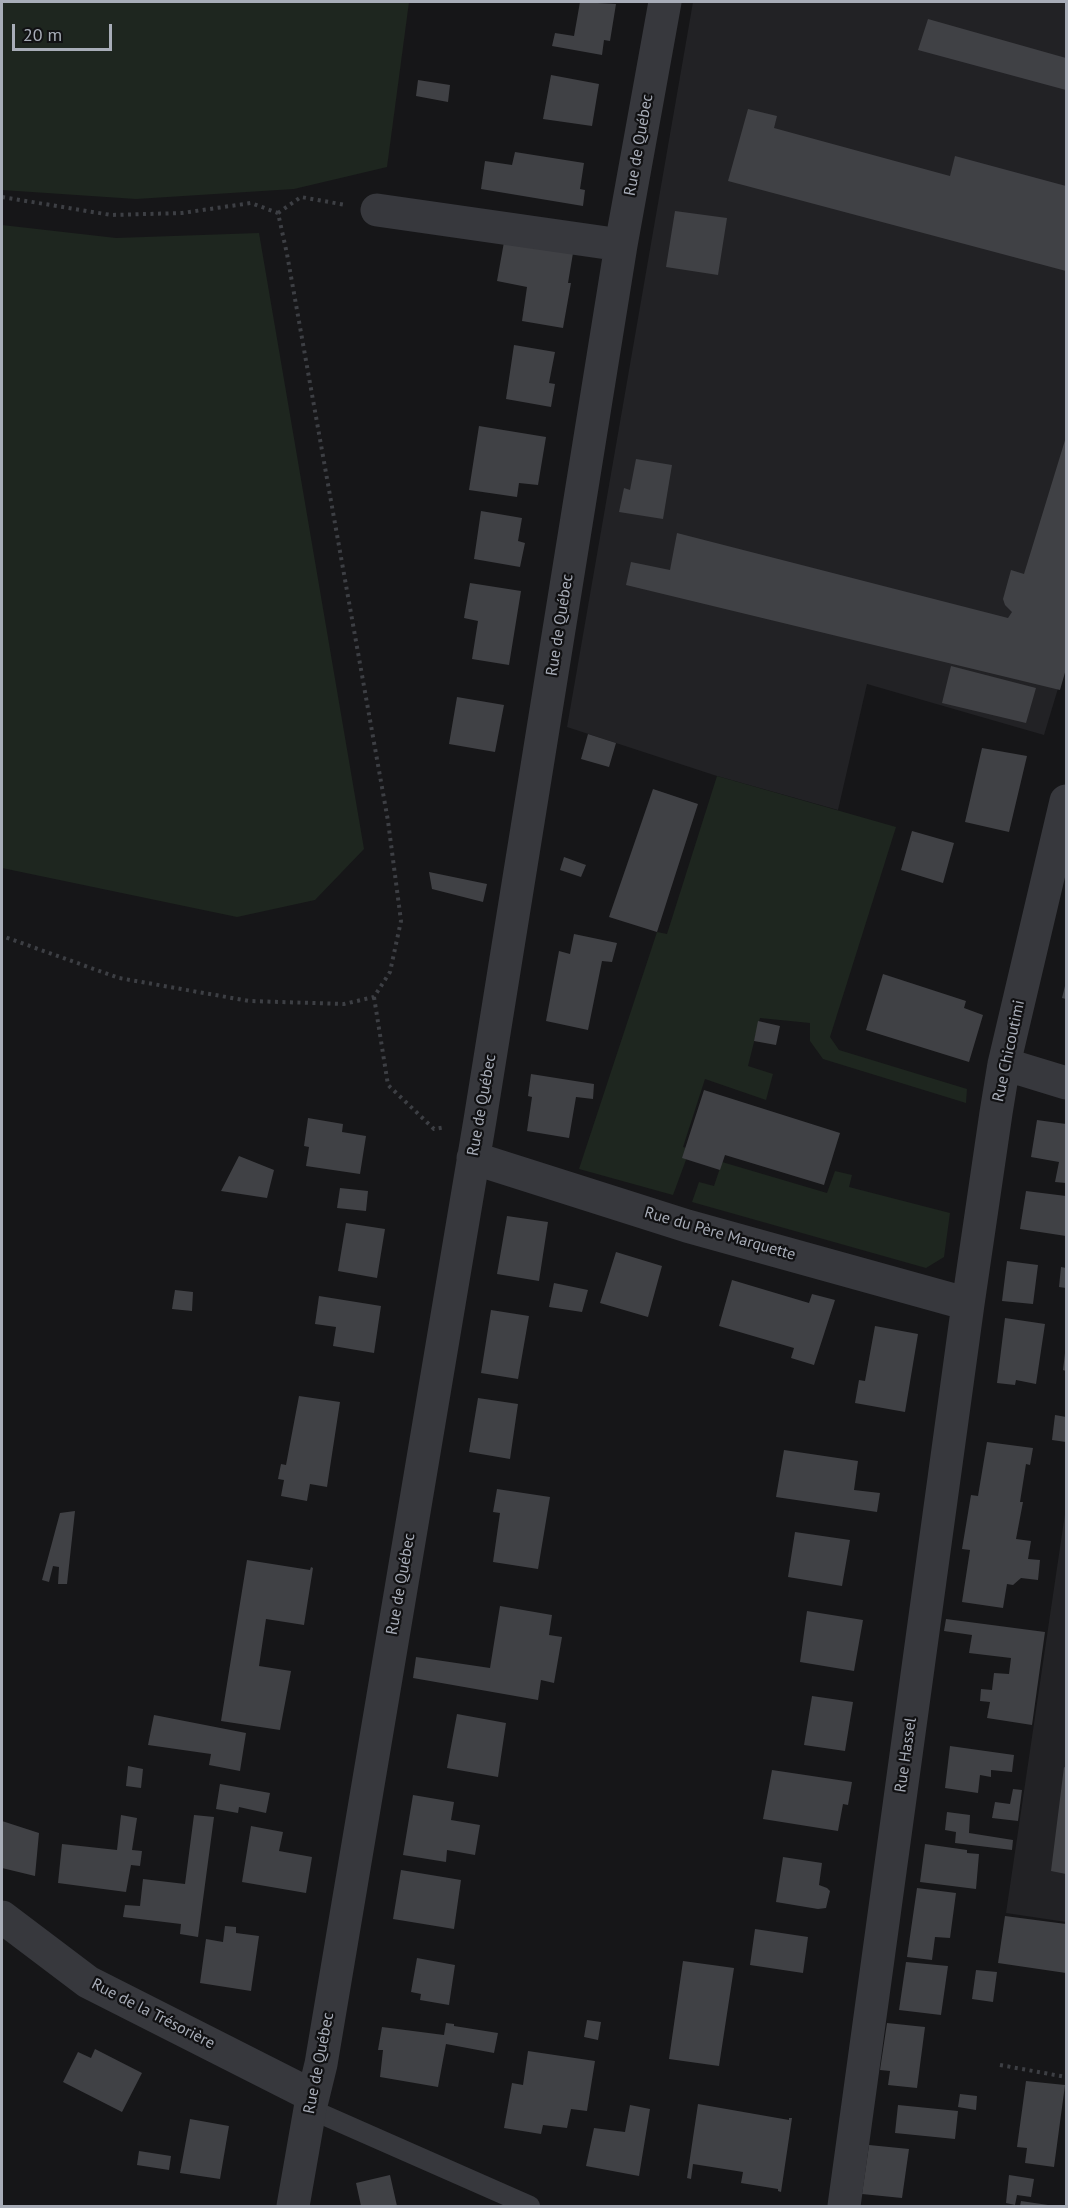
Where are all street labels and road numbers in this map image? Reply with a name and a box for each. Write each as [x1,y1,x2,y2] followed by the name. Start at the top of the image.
[621,93,657,197] street label: Rue de Québec
[542,573,578,677] street label: Rue de Québec
[989,998,1029,1104] street label: Rue Chicoutimi
[464,1053,500,1157] street label: Rue de Québec
[642,1203,798,1265] street label: Rue du Père Marquette
[383,1532,419,1636] street label: Rue de Québec
[891,1716,921,1794] street label: Rue Hassel
[88,1975,218,2053] street label: Rue de la Trésorière
[300,2011,338,2115] street label: Rue de Québec

